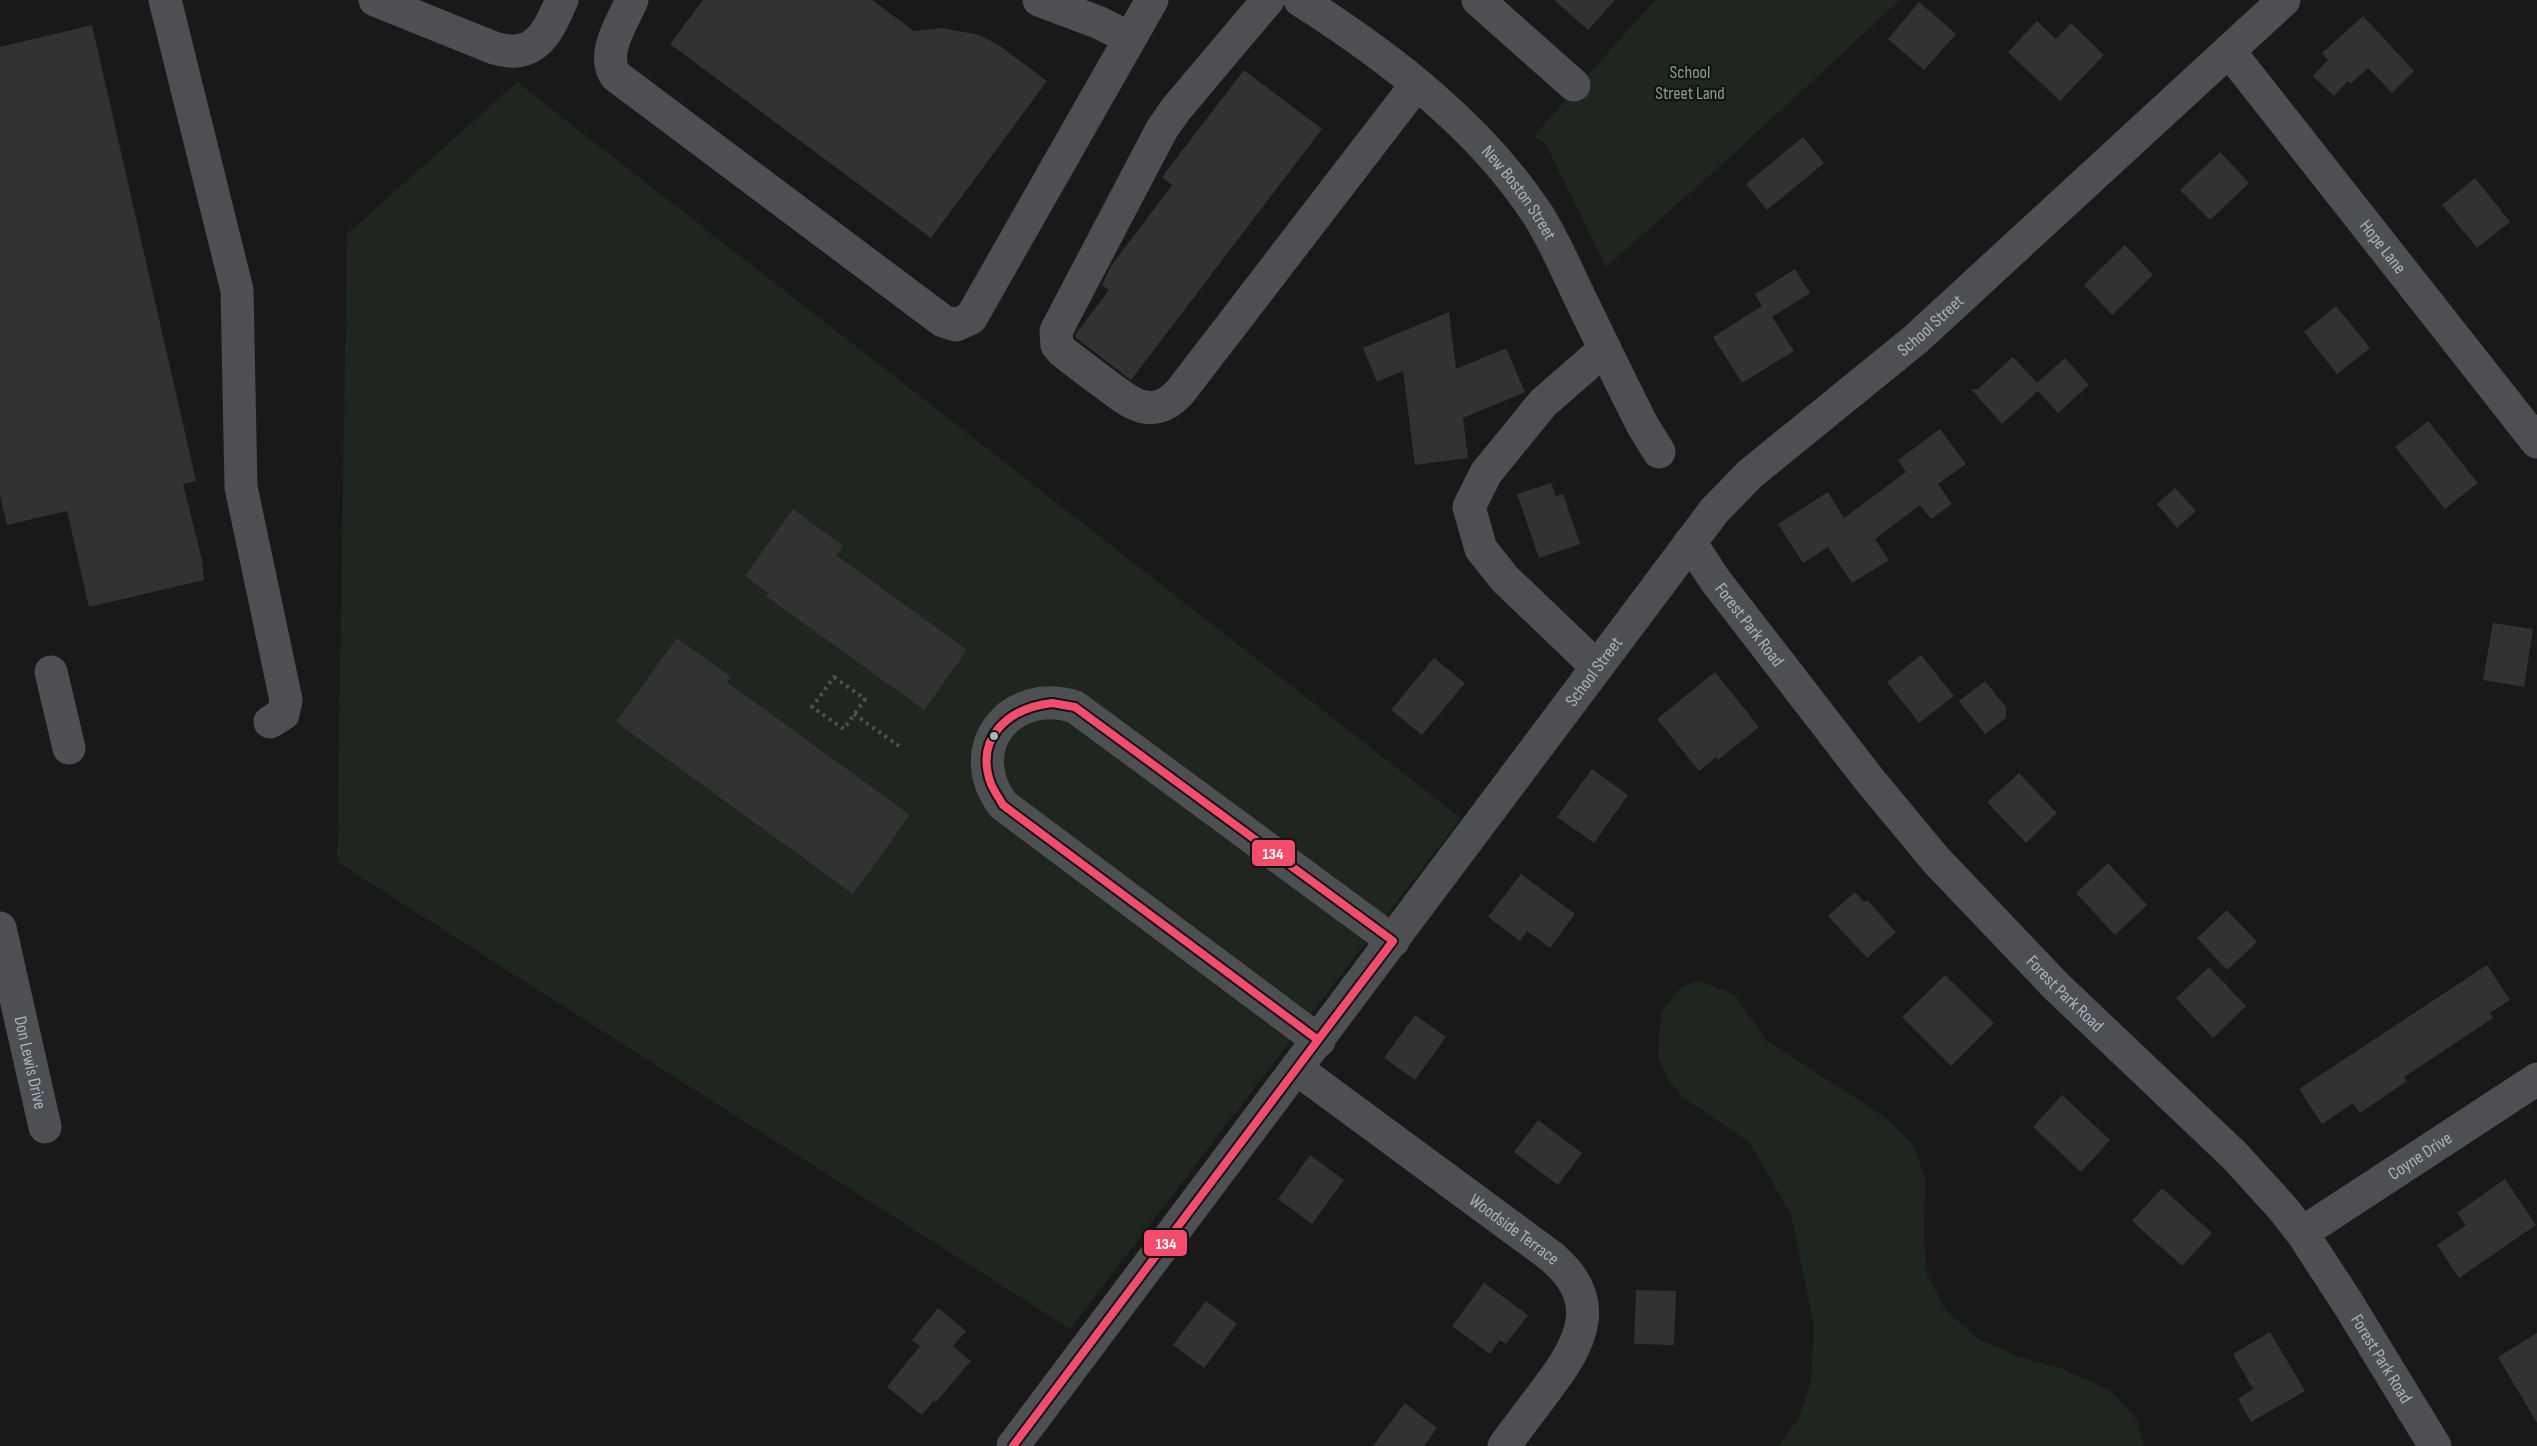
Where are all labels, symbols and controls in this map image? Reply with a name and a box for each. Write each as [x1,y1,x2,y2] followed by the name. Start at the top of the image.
[1655,62,1725,104] park label: School Street Land
[1477,141,1561,244] street label: New Boston Street
[2355,216,2410,278] street label: Hope Lane
[1893,290,1969,361] street label: School Street
[1710,579,1788,671] street label: Forest Park Road
[1561,632,1627,711] street label: School Street
[988,730,1000,742] unlabelled marker
[1251,839,1296,867] line badge: 134
[1263,845,1284,864] text: 134
[2022,951,2108,1037] street label: Forest Park Road
[9,1014,51,1111] street label: Don Lewis Drive
[2384,1128,2456,1185] street label: Coyne Drive
[1465,1190,1563,1269] street label: Woodside Terrace
[1143,1229,1188,1257] line badge: 134
[1156,1235,1177,1254] text: 134
[2346,1311,2416,1407] street label: Forest Park Road

